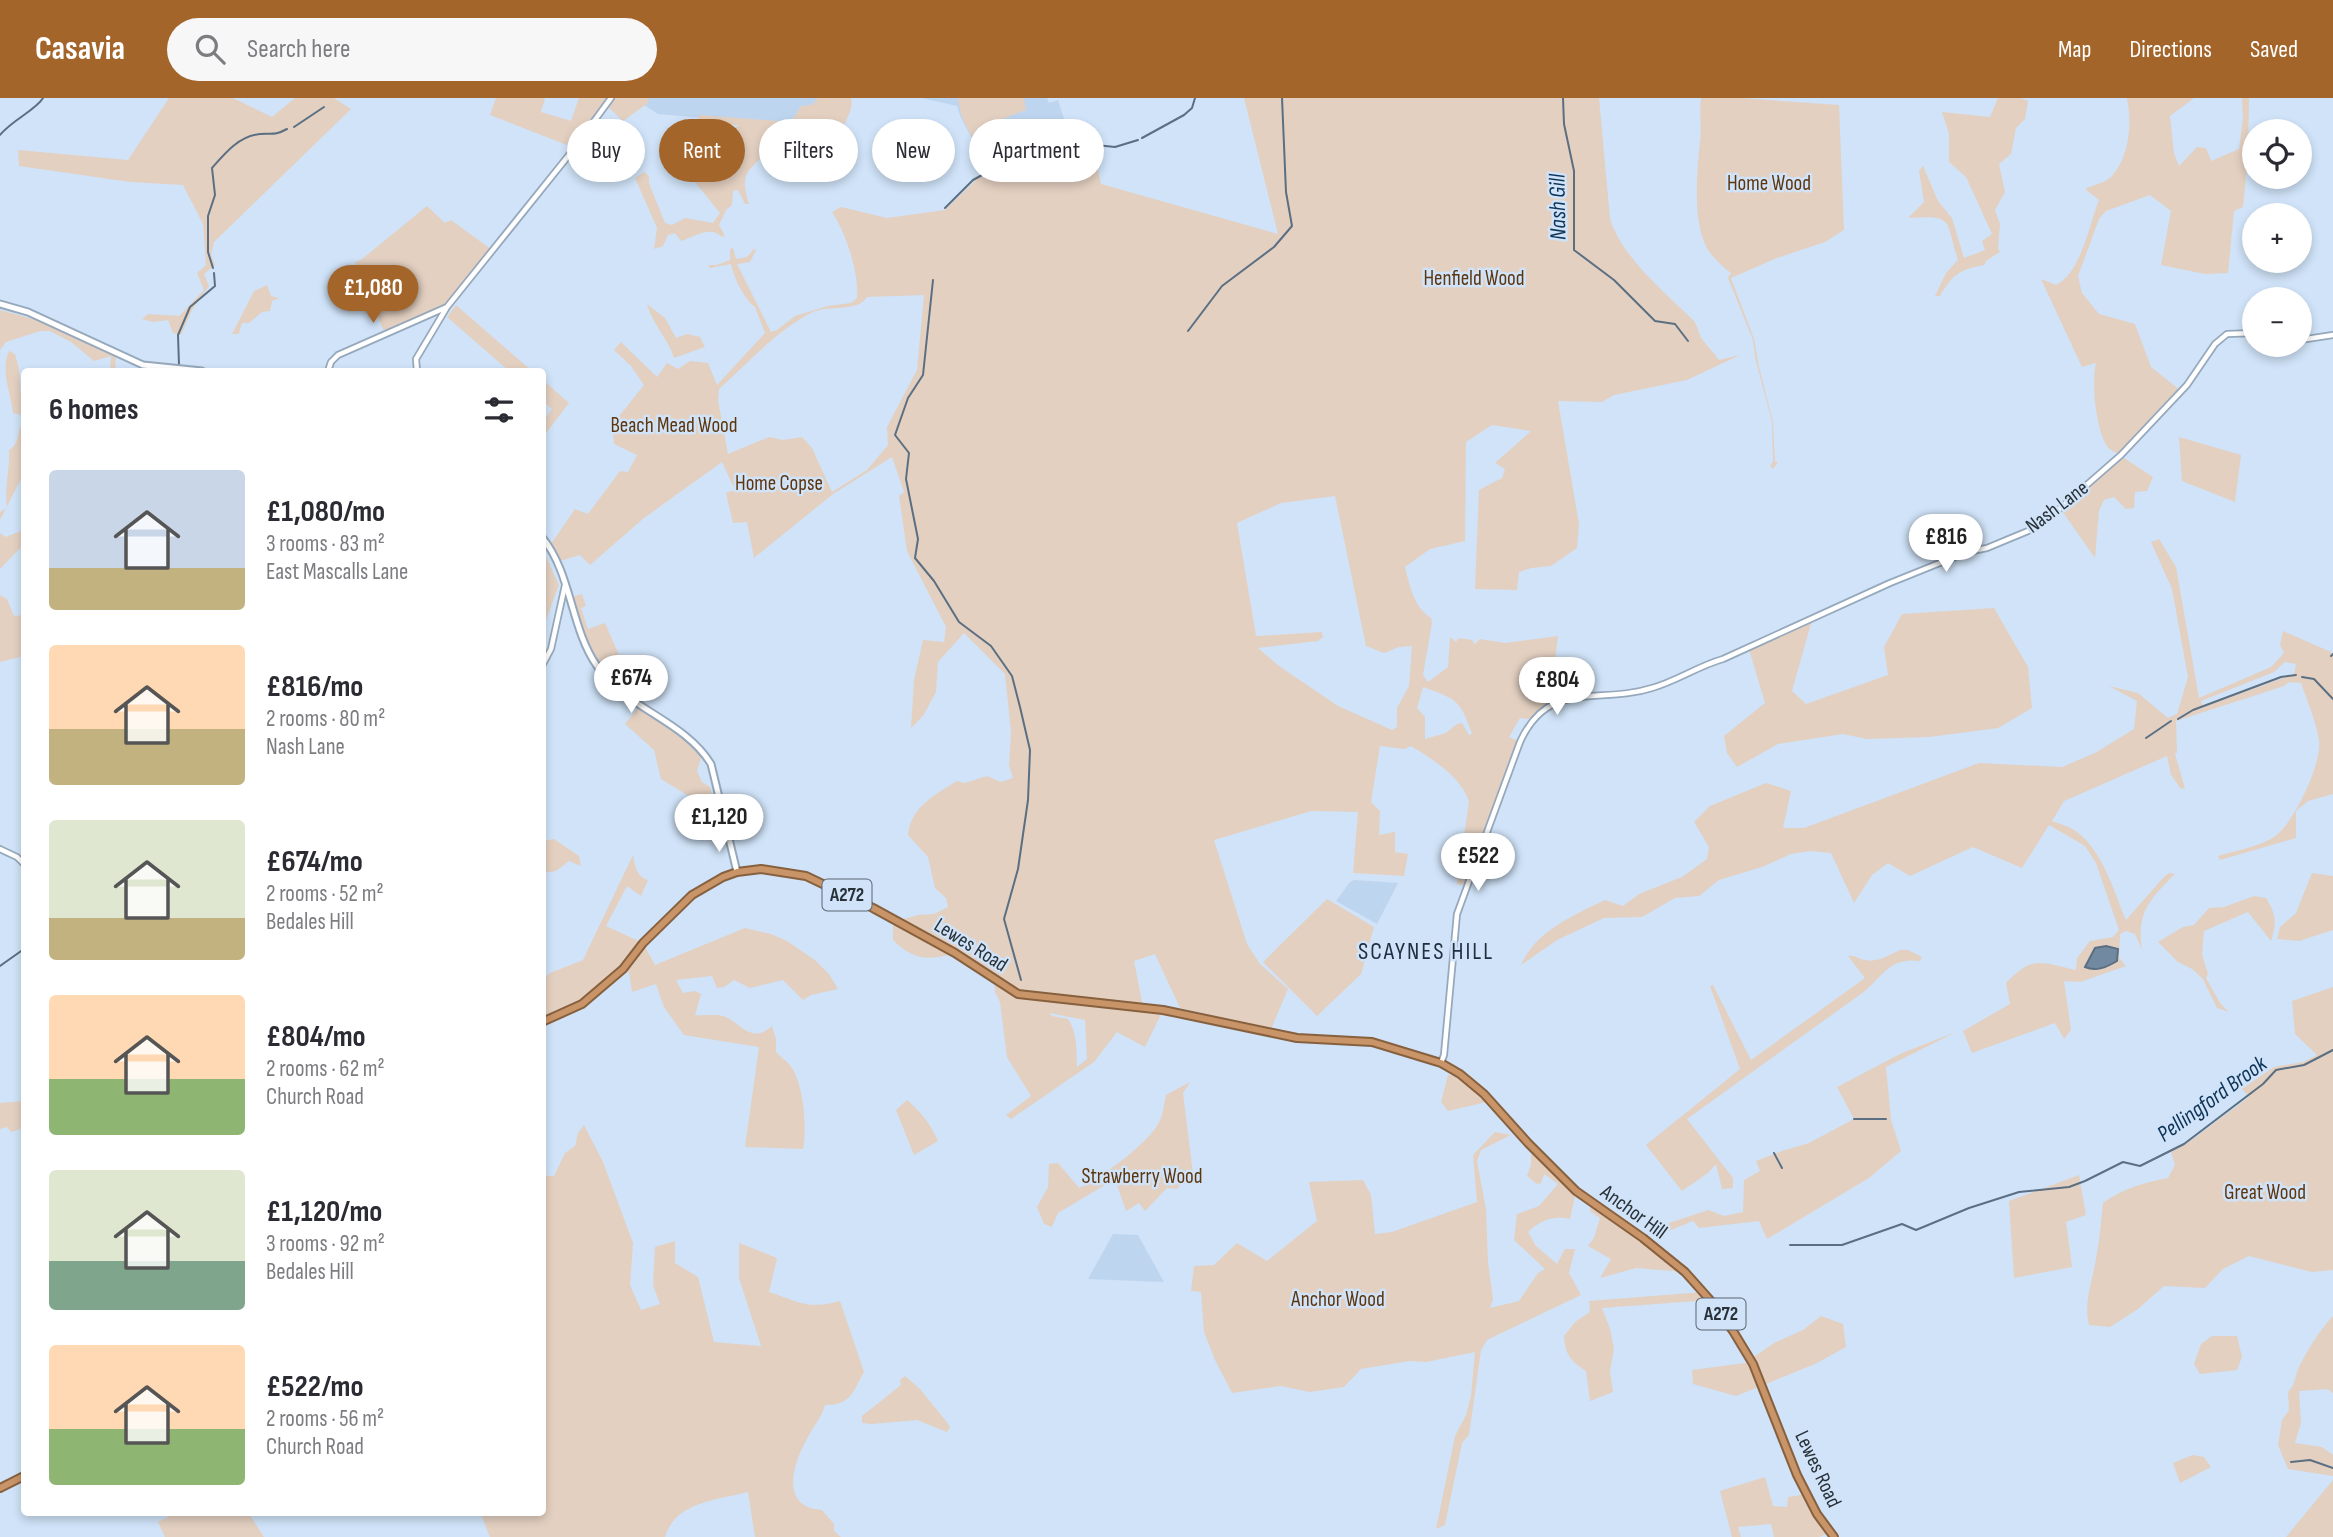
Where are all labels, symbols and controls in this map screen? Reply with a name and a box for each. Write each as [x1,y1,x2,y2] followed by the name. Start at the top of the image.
[167,18,657,81] search box
[35,29,125,69] text: Casavia
[191,30,229,68] icon: search
[247,34,350,65] text: Search here
[2058,35,2091,64] text: Map
[2129,35,2212,64] text: Directions
[2250,35,2298,64] text: Saved
[567,119,645,182] chip: Buy
[659,119,745,182] chip: Rent
[759,119,858,182] chip: Filters
[872,119,955,182] chip: New
[969,119,1104,182] chip: Apartment
[2242,119,2312,357] map controls
[2242,119,2312,189] button: locate
[1727,171,1811,196] park label: Home Wood
[1543,173,1573,240] water label: Nash Gill
[2242,203,2312,273] button: +
[316,266,430,325] pin: £1,080
[1423,266,1525,291] park label: Henfield Wood
[343,274,403,302] text: £1,080
[2242,287,2312,357] button: −
[480,391,518,429] icon: filters
[49,392,138,428] text: 6 homes
[610,413,738,438] park label: Beach Mead Wood
[735,471,823,496] park label: Home Copse
[2021,475,2093,539] street label: Nash Lane
[266,494,385,530] text: £1,080/mo
[105,498,189,582] icon: home
[1905,514,1987,574] pin: £816
[1925,523,1967,551] text: £816
[266,530,385,558] text: 3 rooms · 83 m²
[266,558,408,586] text: East Mascalls Lane
[590,656,672,715] pin: £674
[1516,658,1598,717] pin: £804
[610,664,652,692] text: £674
[1535,666,1579,694] text: £804
[266,669,363,705] text: £816/mo
[105,673,189,757] icon: home
[266,705,385,733] text: 2 rooms · 80 m²
[266,733,345,761] text: Nash Lane
[662,794,776,854] pin: £1,120
[690,803,748,831] text: £1,120
[1437,834,1519,893] pin: £522
[1457,842,1499,870] text: £522
[266,844,363,880] text: £674/mo
[105,848,189,932] icon: home
[266,880,384,908] text: 2 rooms · 52 m²
[822,880,872,910] road number: A272
[266,908,354,936] text: Bedales Hill
[930,913,1012,977] street label: Lewes Road
[1358,937,1494,966] district label: SCAYNES HILL
[266,1019,366,1055] text: £804/mo
[105,1023,189,1107] icon: home
[2152,1049,2273,1148] water label: Pellingford Brook
[266,1055,385,1083] text: 2 rooms · 62 m²
[266,1083,364,1111] text: Church Road
[1081,1164,1203,1189] park label: Strawberry Wood
[1595,1179,1672,1245] street label: Anchor Hill
[2224,1180,2306,1205] park label: Great Wood
[266,1194,382,1230] text: £1,120/mo
[105,1198,189,1282] icon: home
[266,1230,385,1258] text: 3 rooms · 92 m²
[266,1258,354,1286] text: Bedales Hill
[1290,1287,1385,1312] park label: Anchor Wood
[1696,1298,1746,1330] road number: A272
[266,1369,363,1405] text: £522/mo
[105,1373,189,1457] icon: home
[266,1405,384,1433] text: 2 rooms · 56 m²
[1789,1427,1847,1511] street label: Lewes Road
[266,1433,364,1461] text: Church Road

